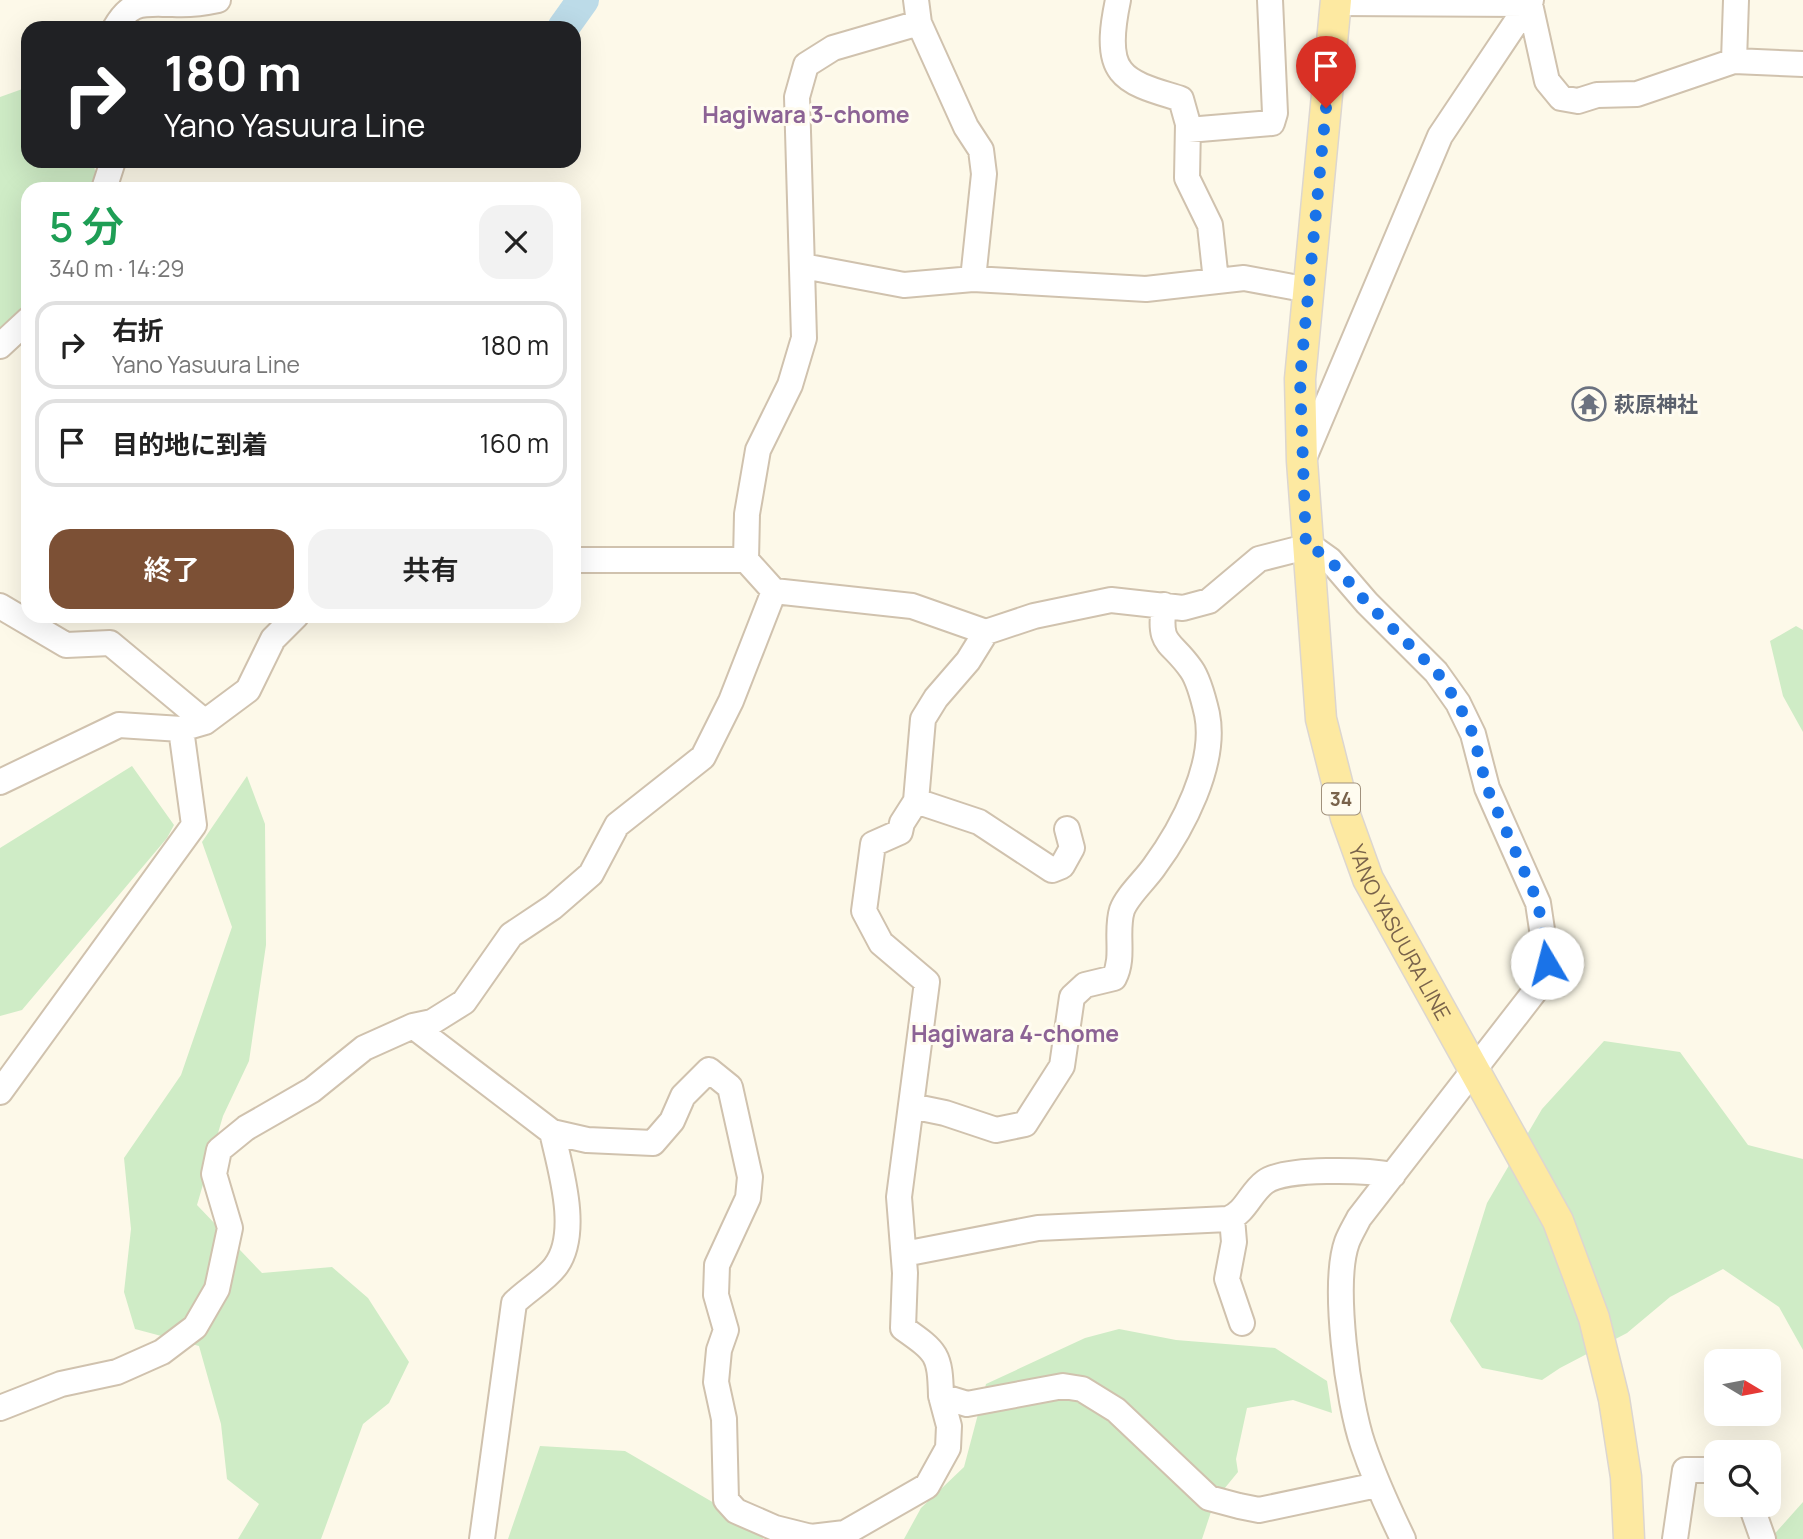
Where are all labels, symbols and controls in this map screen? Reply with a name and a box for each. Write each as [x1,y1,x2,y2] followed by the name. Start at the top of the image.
[1296,36,1356,108] pin
[164,39,302,106] text: 180 m
[1307,47,1345,85] icon: arrive
[49,49,140,140] icon: right
[702,98,910,130] district label: Hagiwara 3-chome
[164,103,426,147] text: Yano Yasuura Line
[49,197,124,255] text: 5 分
[479,205,553,279] button: close
[49,252,185,284] text: 340 m · 14:29
[112,312,164,348] text: 右折
[53,326,91,364] icon: right
[481,327,549,363] text: 180 m
[112,348,300,380] text: Yano Yasuura Line
[1570,385,1608,423] temple icon: 萩原神社
[1614,390,1698,418] place label: 萩原神社
[53,424,91,462] icon: arrive
[480,425,549,461] text: 160 m
[112,426,268,462] text: 目的地に到着
[49,529,294,609] button: 終了
[308,529,553,609] button: 共有
[1322,784,1360,814] road number: 34
[1343,840,1458,1025] street label: YANO YASUURA LINE
[1510,926,1584,1000] position arrow
[911,1017,1119,1049] district label: Hagiwara 4-chome
[1704,1349,1782,1426] north arrow
[1704,1349,1781,1517] map controls
[1704,1440,1781,1517] button: search

